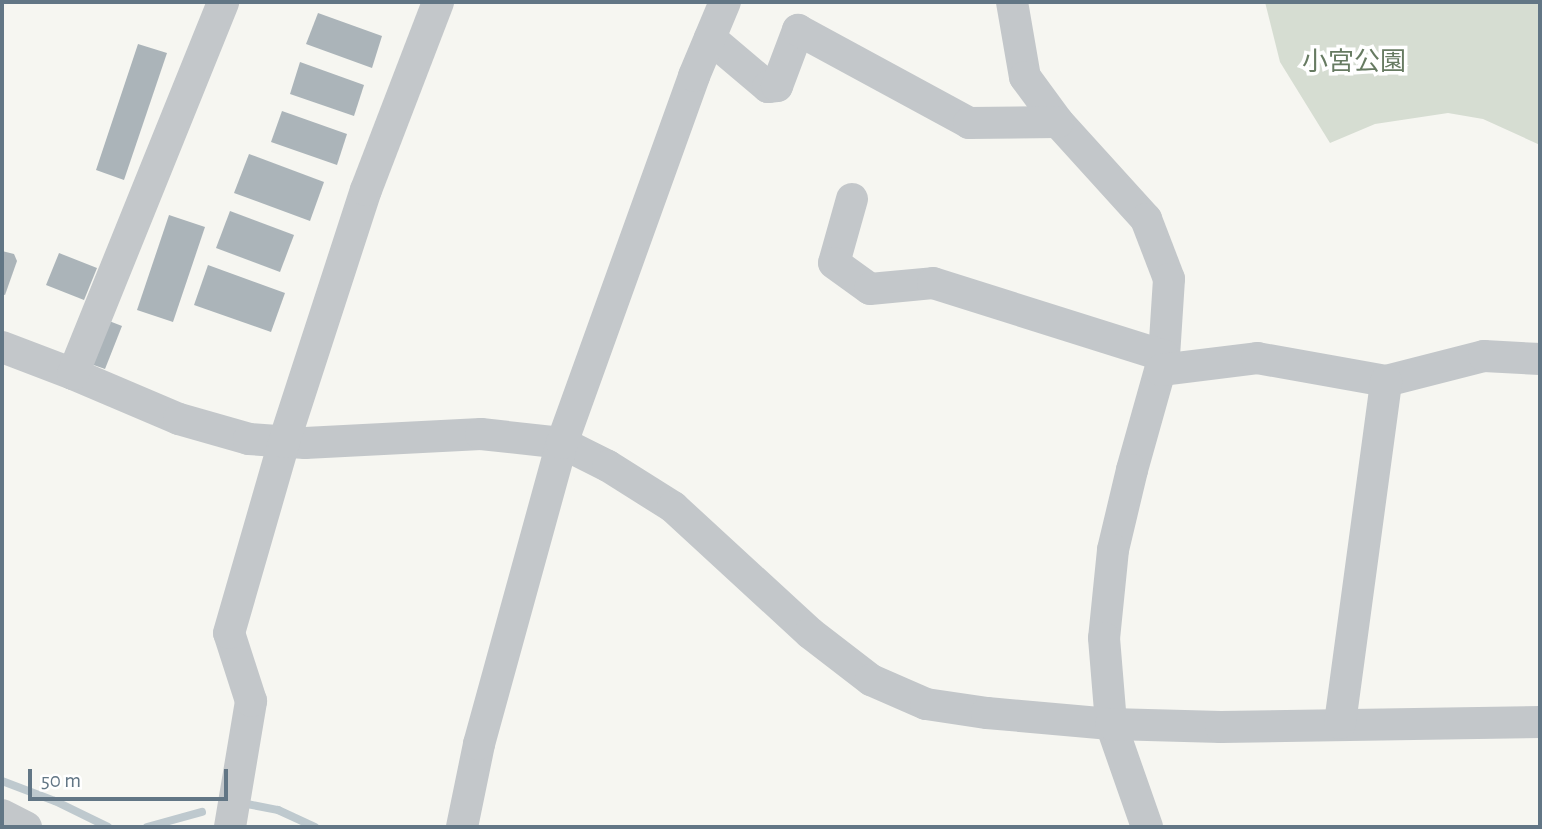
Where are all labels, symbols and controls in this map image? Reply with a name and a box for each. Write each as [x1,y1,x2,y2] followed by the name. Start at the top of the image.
[1302,47,1406,79] park label: 小宮公園
[32,756,231,800] scale bar
[41,770,81,791] text: 50 m

